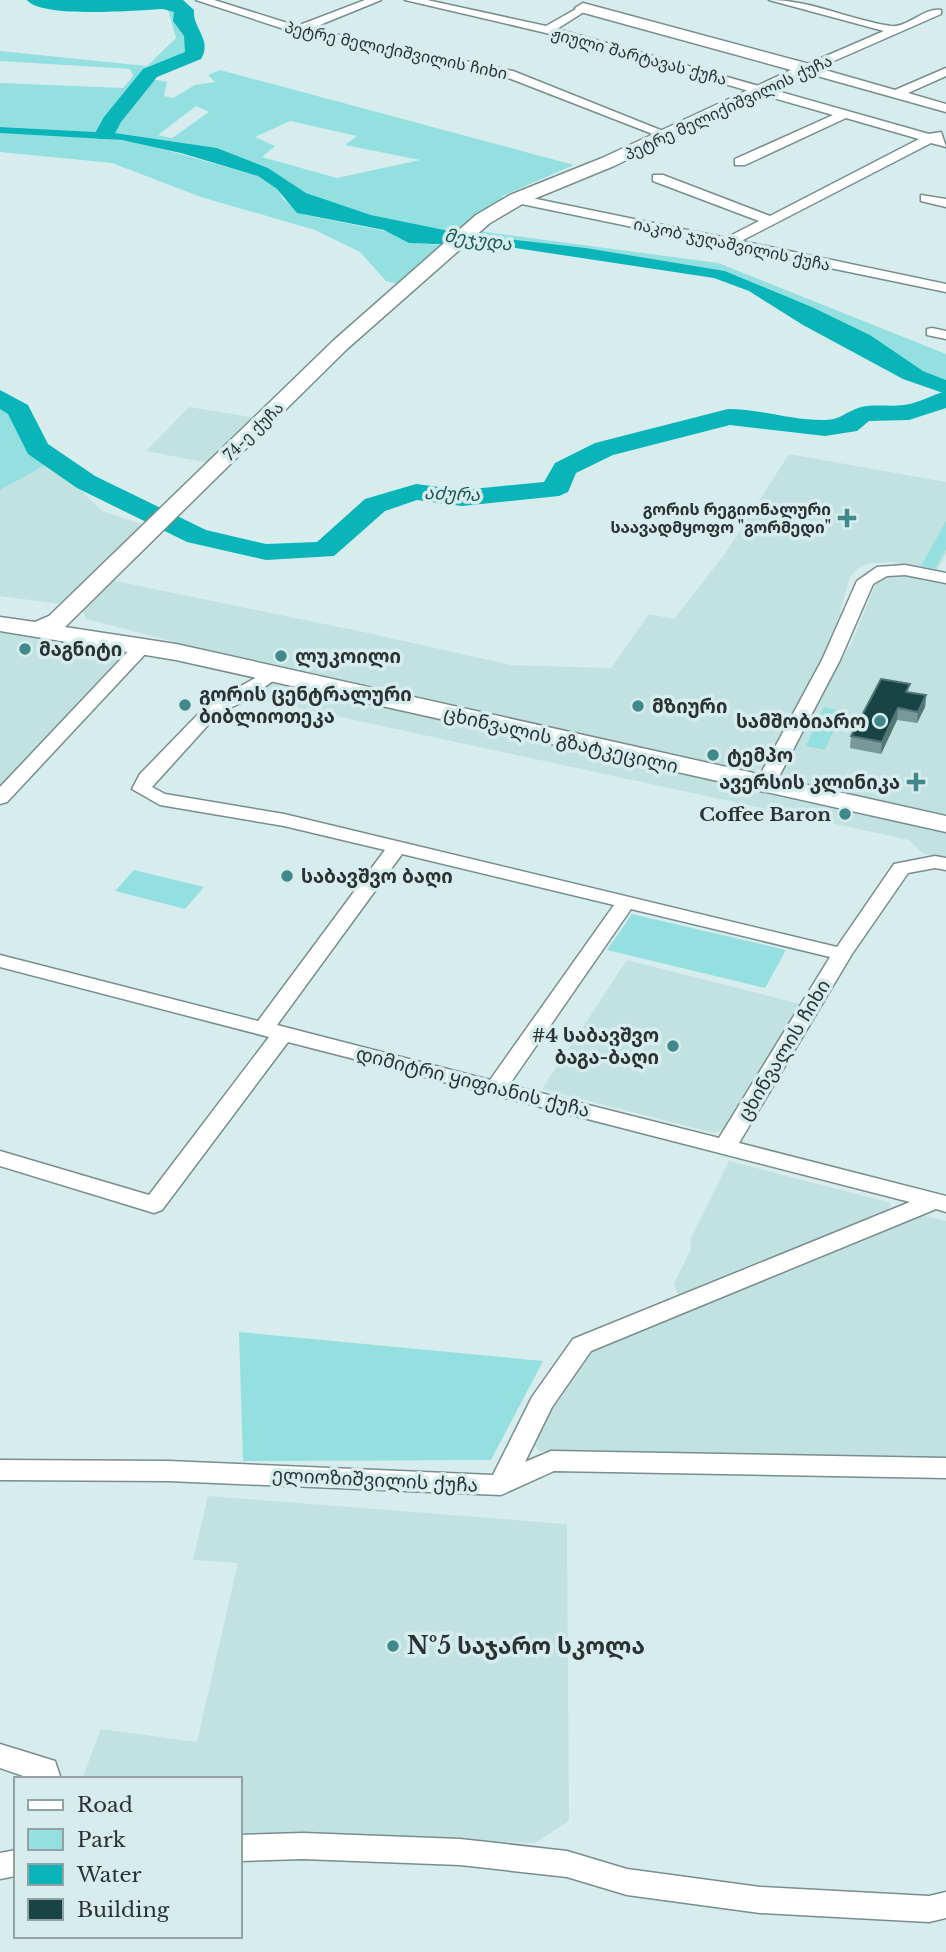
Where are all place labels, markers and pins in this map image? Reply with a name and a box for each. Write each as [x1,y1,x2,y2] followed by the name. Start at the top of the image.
[610,499,831,538] place label: გორის რეგიონალური საავადმყოფო "გორმედი"
[837,508,857,528] marker: გორის რეგიონალური საავადმყოფო "გორმედი"
[39,638,122,661] place label: მაგნიტი
[17,641,33,657] marker: მაგნიტი
[295,645,401,668] place label: ლუკოილი
[273,648,289,664] marker: ლუკოილი
[199,683,412,728] place label: გორის ცენტრალური ბიბლიოთეკა
[652,695,727,718] place label: მზიური
[177,697,193,713] marker: გორის ცენტრალური ბიბლიოთეკა
[630,698,646,714] marker: მზიური
[736,710,866,733] place label: სამშობიარო
[872,713,888,729] marker: სამშობიარო
[727,744,793,767] place label: ტემპო
[705,747,721,763] marker: ტემპო
[719,771,900,794] place label: ავერსის კლინიკა
[906,772,926,792] marker: ავერსის კლინიკა
[699,803,831,826] place label: Coffee Baron
[837,806,853,822] marker: Coffee Baron
[301,865,453,889] place label: საბავშვო ბაღი
[279,868,295,884] marker: საბავშვო ბაღი
[532,1024,659,1070] place label: #4 საბავშვო ბაგა-ბაღი
[665,1038,681,1054] marker: #4 საბავშვო ბაგა-ბაღი
[407,1632,645,1660] place label: №5 საჯარო სკოლა
[385,1638,401,1654] marker: №5 საჯარო სკოლა

